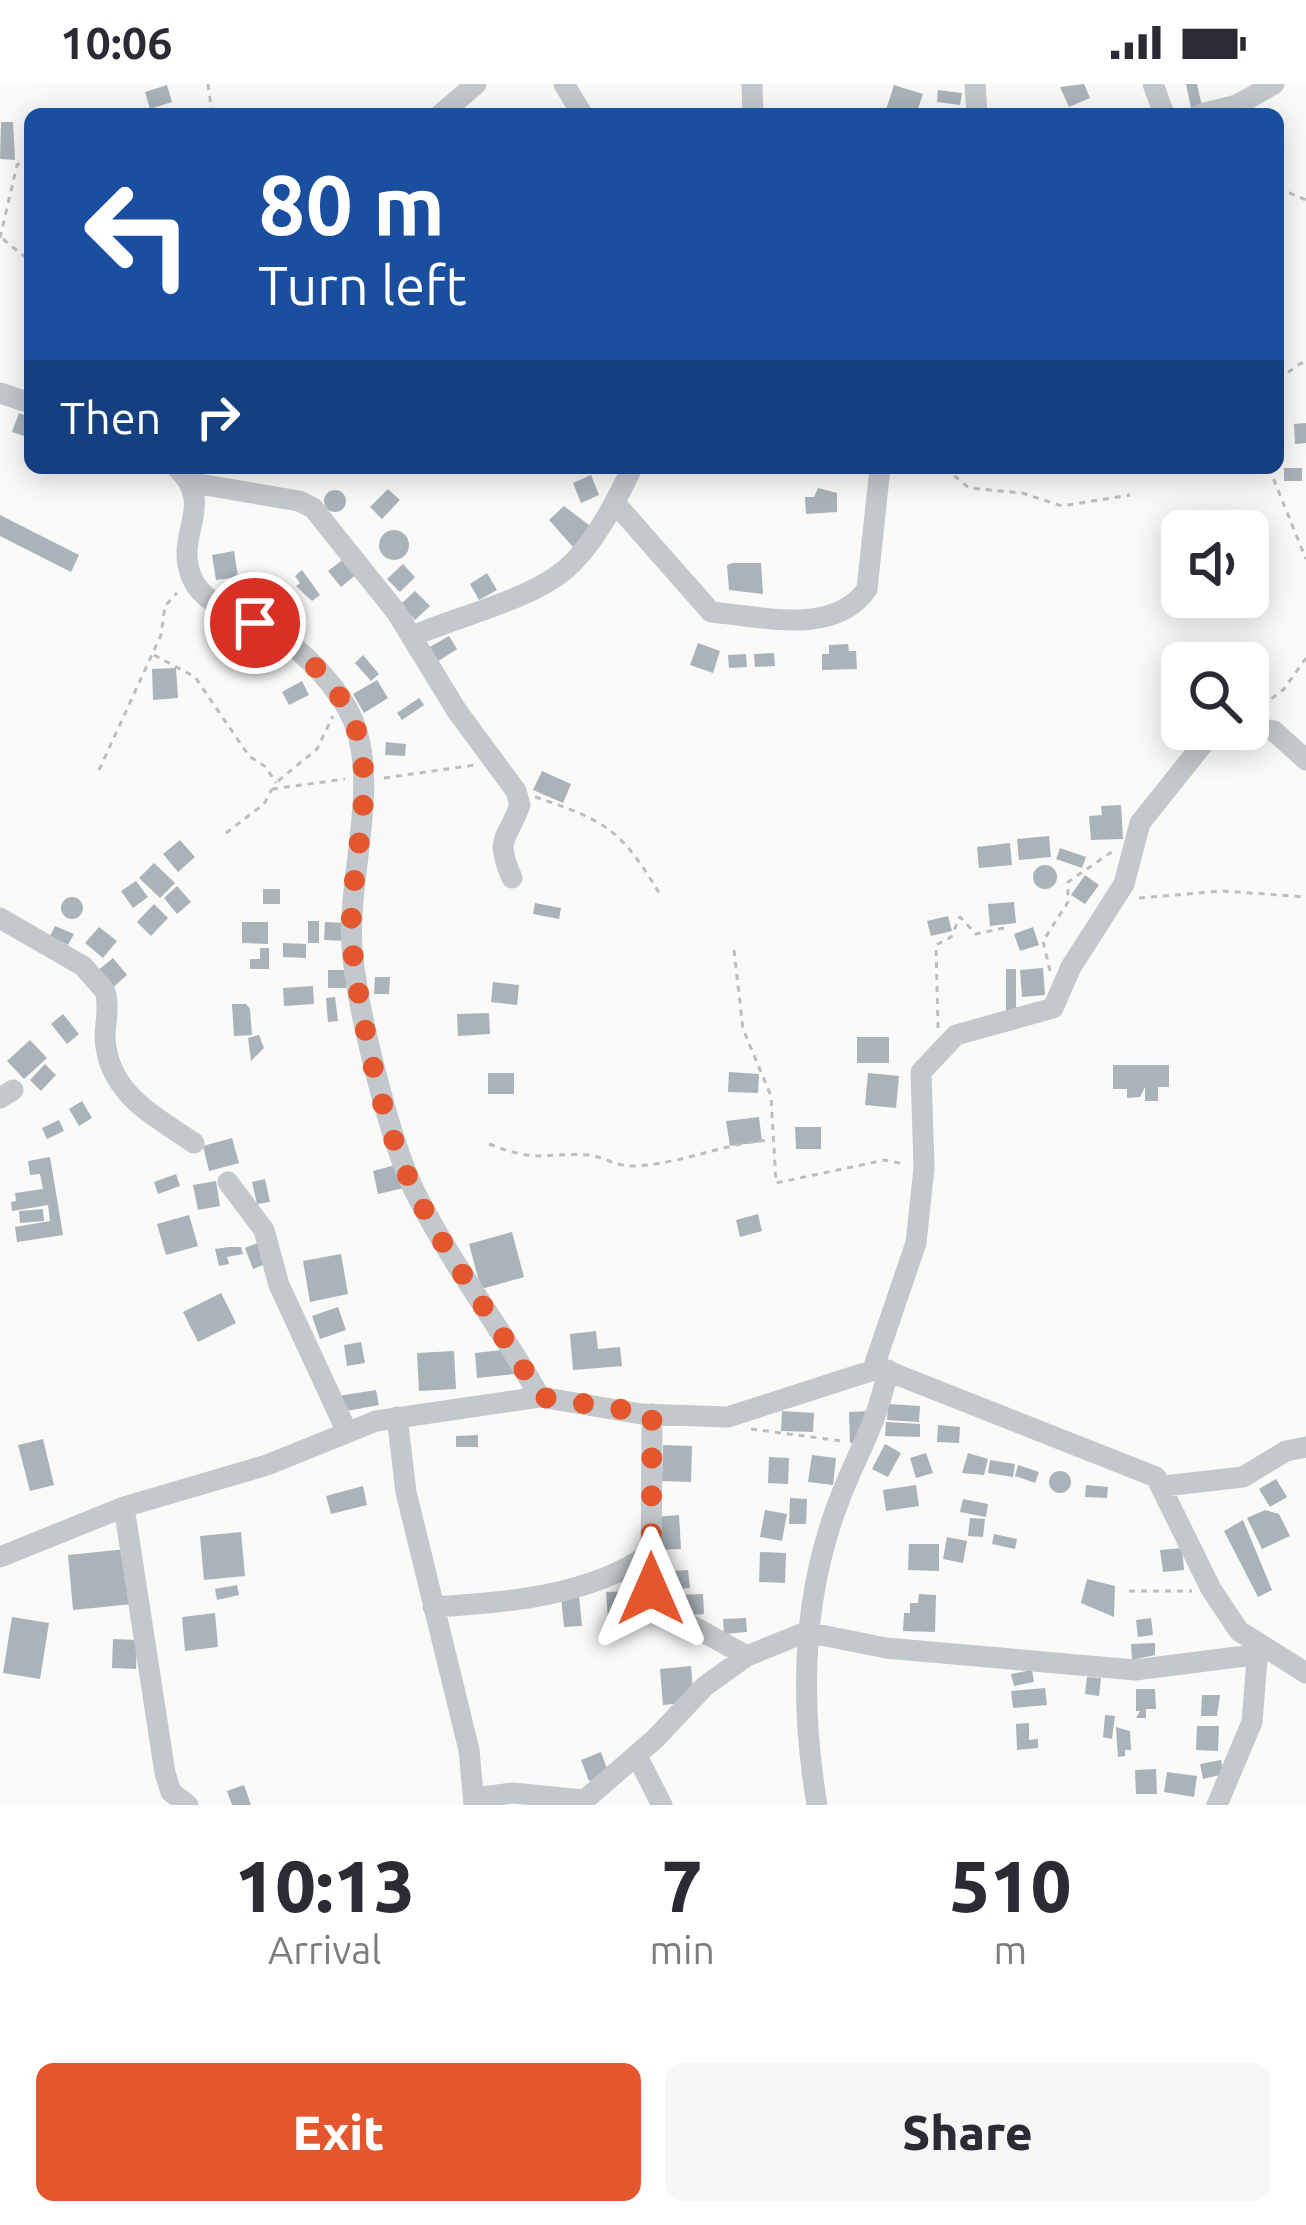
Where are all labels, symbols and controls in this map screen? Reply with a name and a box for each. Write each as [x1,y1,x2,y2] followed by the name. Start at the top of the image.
[60,17,173,68] text: 10:06
[60,156,216,312] icon: left
[258,157,445,251] text: 80 m
[258,255,467,315] text: Turn left
[185,384,251,450] icon: right
[60,392,161,443] text: Then
[1161,510,1269,750] map controls
[1161,510,1269,618] button: sound
[204,572,306,674] pin
[222,590,288,656] icon: arrive
[1161,642,1269,750] button: search
[588,1526,714,1652] position arrow
[235,1845,415,1926] text: 10:13
[662,1845,702,1926] text: 7
[949,1845,1071,1926] text: 510
[268,1928,382,1971] text: Arrival
[649,1928,715,1971] text: min
[994,1928,1027,1971] text: m
[36,2063,641,2201] button: Exit
[665,2063,1270,2201] button: Share

